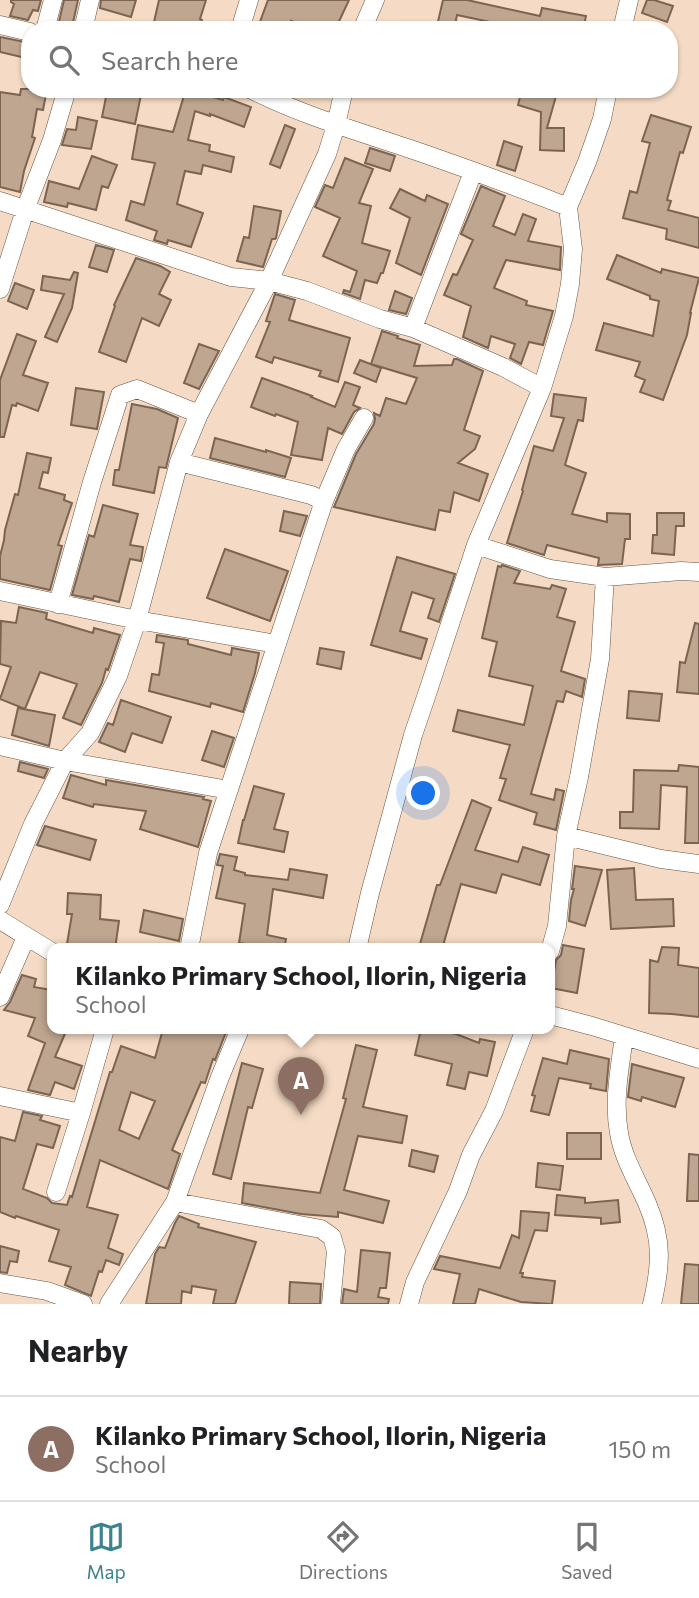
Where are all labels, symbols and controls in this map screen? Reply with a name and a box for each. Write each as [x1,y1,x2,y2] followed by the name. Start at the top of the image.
[21,21,678,98] search box
[45,41,83,79] icon: search
[101,44,239,75] text: Search here
[406,776,440,810] your location
[47,943,555,1034] popup
[75,959,527,990] text: Kilanko Primary School, Ilorin, Nigeria
[75,990,147,1018] text: School
[278,1057,324,1115] pin: A
[28,1331,128,1368] text: Nearby
[95,1419,546,1450] text: Kilanko Primary School, Ilorin, Nigeria
[43,1435,59,1463] text: A
[608,1435,671,1463] text: 150 m
[95,1450,166,1478] text: School
[87,1518,126,1583] tab: Map
[299,1518,388,1583] tab: Directions
[561,1518,612,1583] tab: Saved

